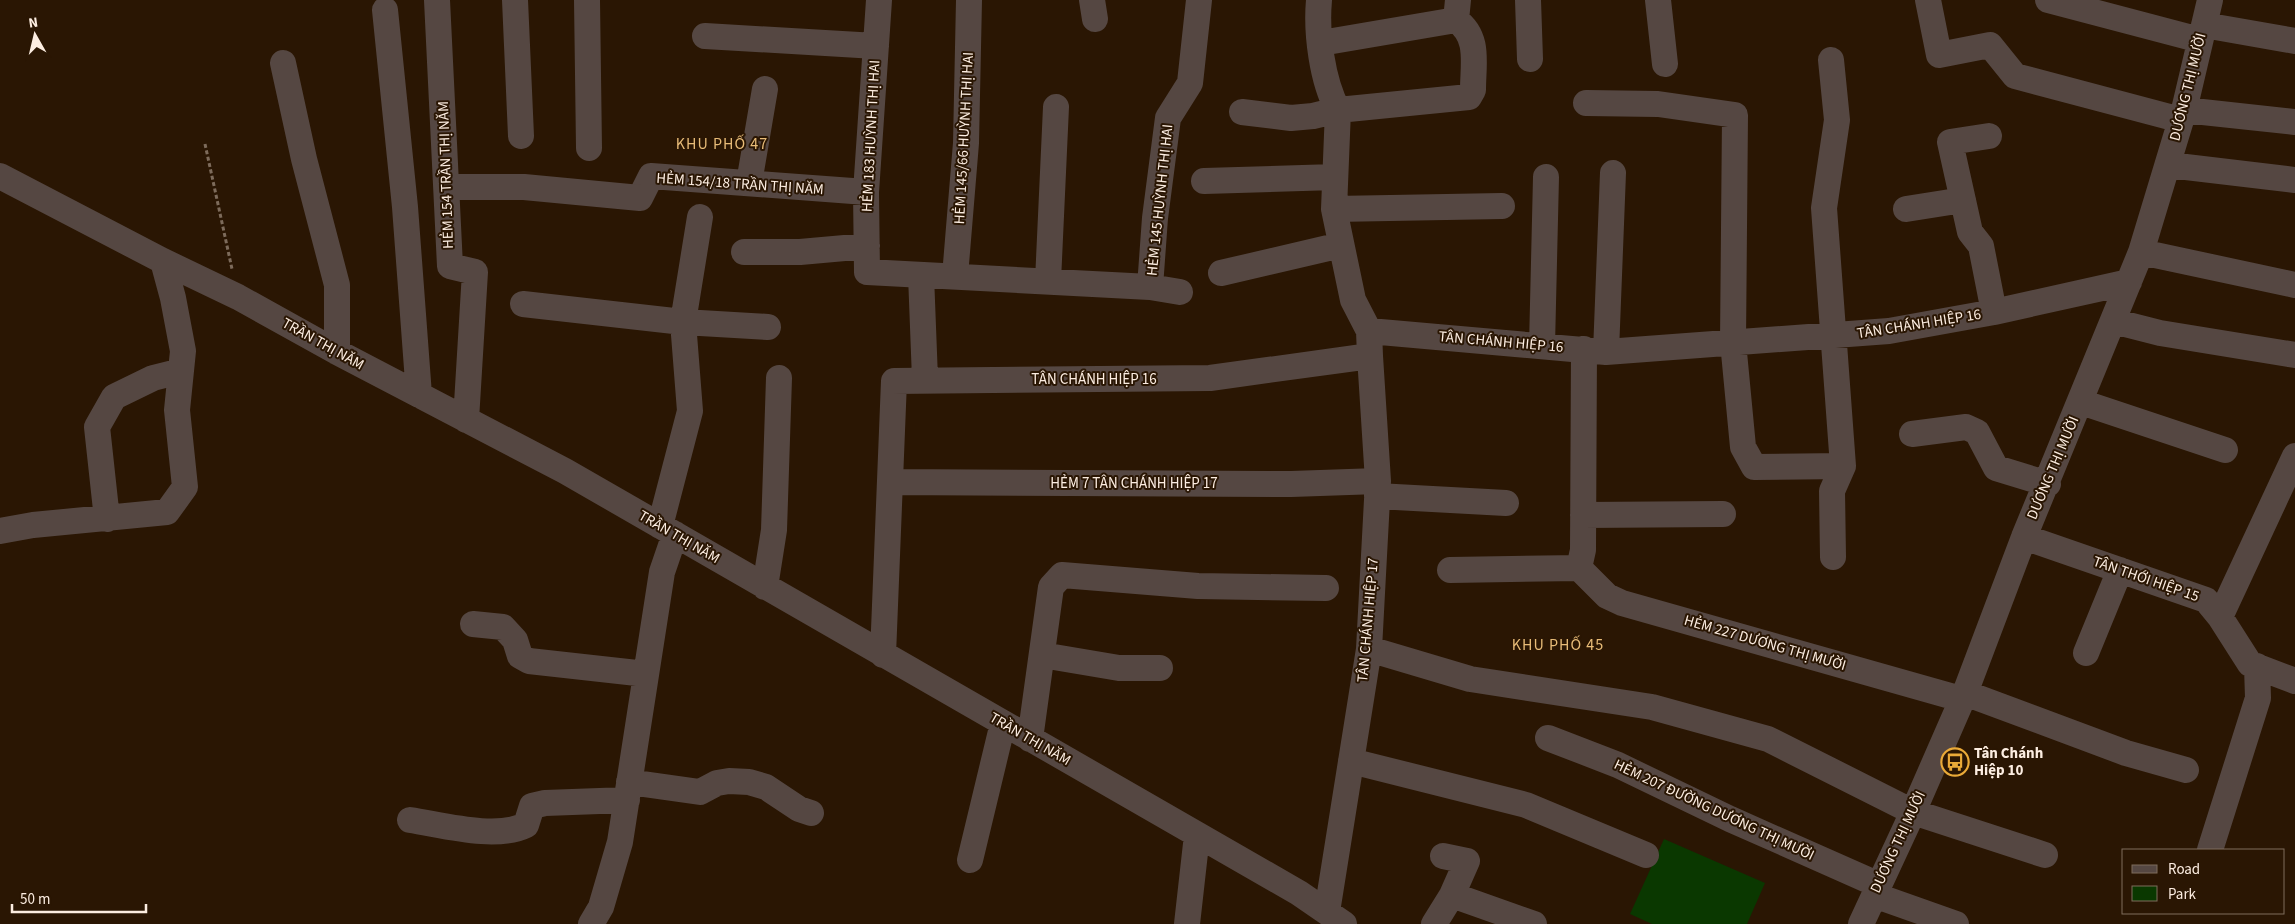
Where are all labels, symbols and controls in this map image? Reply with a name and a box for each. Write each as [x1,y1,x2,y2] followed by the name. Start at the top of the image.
[10,10,60,60] north arrow
[27,13,39,34] text: N
[2164,31,2212,143] street label: DƯƠNG THỊ MƯỜI
[949,51,979,225] street label: HẺM 145/66 HUỲNH THỊ HAI
[857,59,885,213] street label: HẺM 183 HUỲNH THỊ HAI
[433,101,459,249] street label: HẺM 154 TRẦN THỊ NĂM
[1142,123,1178,277] street label: HẺM 145 HUỲNH THỊ HAI
[676,133,768,155] district label: KHU PHỐ 47
[655,168,825,200] street label: HẺM 154/18 TRẦN THỊ NĂM
[1855,304,1983,344] street label: TÂN CHÁNH HIỆP 16
[278,313,368,375] street label: TRẦN THỊ NĂM
[1438,326,1564,358] street label: TÂN CHÁNH HIỆP 16
[1031,369,1157,390] street label: TÂN CHÁNH HIỆP 16
[2022,413,2084,523] street label: DƯƠNG THỊ MƯỜI
[1050,473,1218,494] street label: HẺM 7 TÂN CHÁNH HIỆP 17
[634,505,724,569] street label: TRẦN THỊ NĂM
[2090,551,2202,607] street label: TÂN THỚI HIỆP 15
[1352,557,1384,683] street label: TÂN CHÁNH HIỆP 17
[1682,610,1848,676] street label: HẺM 227 DƯƠNG THỊ MƯỜI
[1512,634,1604,656] district label: KHU PHỐ 45
[985,707,1075,771] street label: TRẦN THỊ NĂM
[1974,743,2043,781] place label: Tân Chánh Hiệp 10
[1940,747,1970,777] bus stop icon: Tân Chánh Hiệp 10
[1610,754,1818,866] street label: HẺM 207 ĐƯỜNG DƯƠNG THỊ MƯỜI
[1865,787,1931,897] street label: DƯƠNG THỊ MƯỜI
[2122,849,2285,914] legend
[2168,859,2200,880] text: Road
[12,882,146,914] scale bar
[2168,884,2197,905] text: Park
[20,889,50,910] text: 50 m

